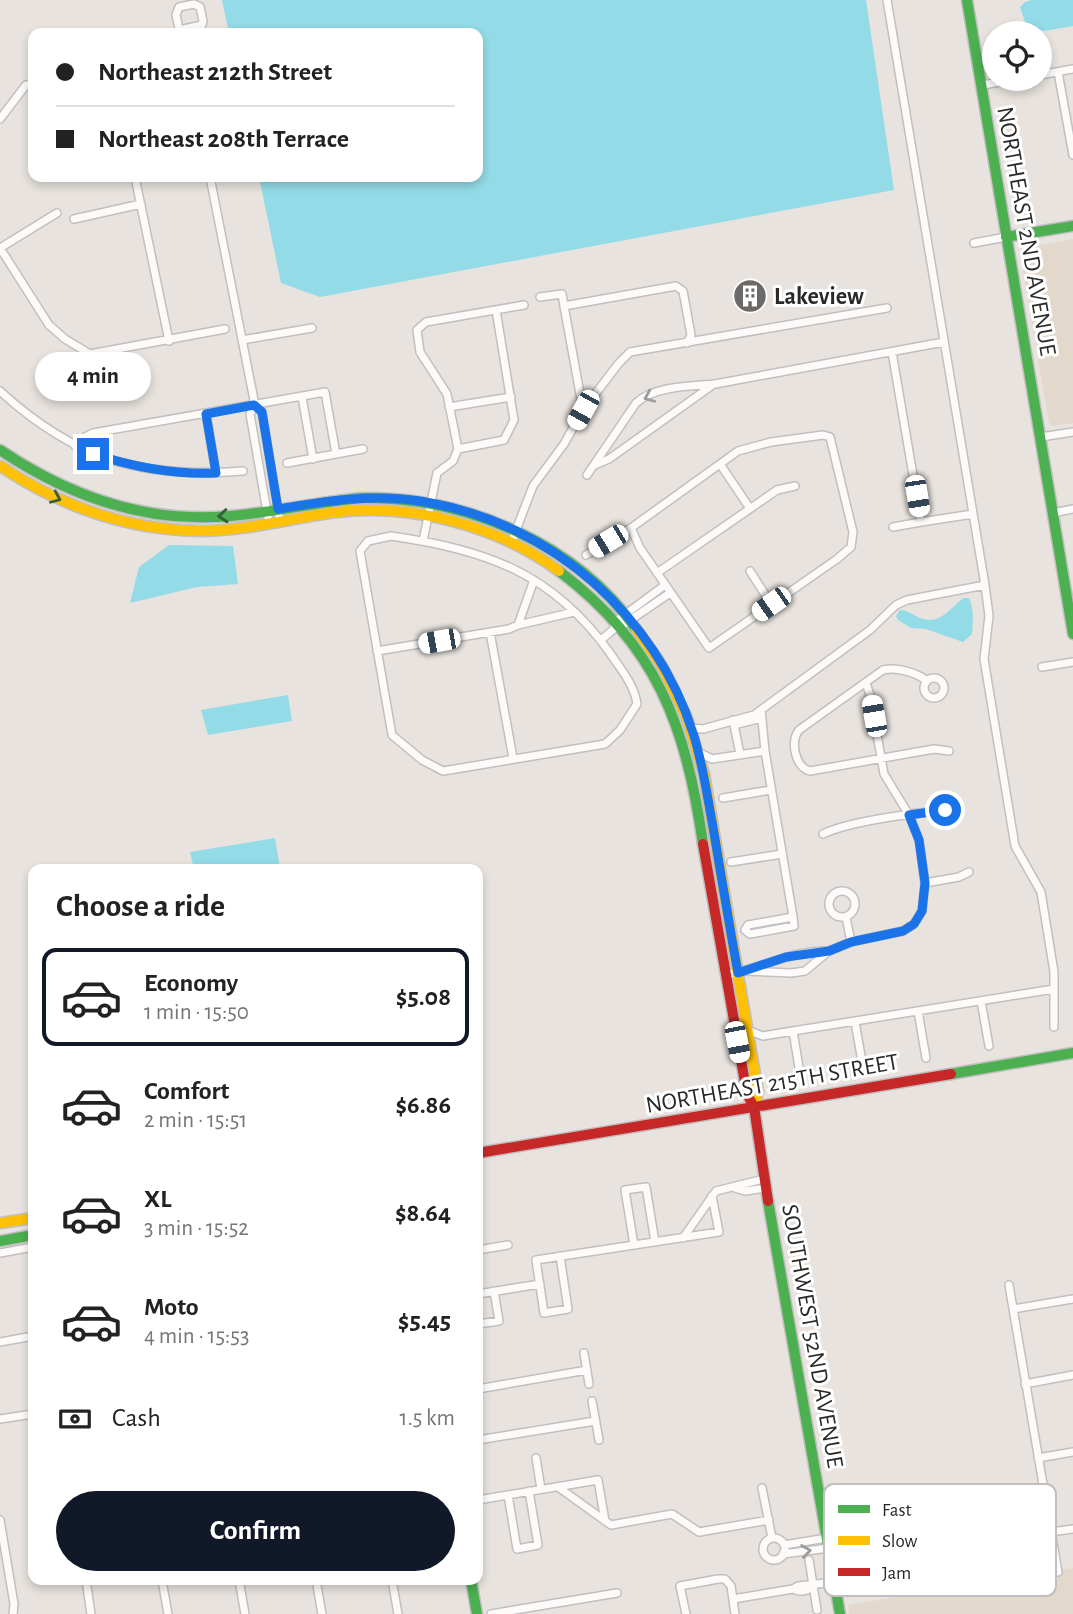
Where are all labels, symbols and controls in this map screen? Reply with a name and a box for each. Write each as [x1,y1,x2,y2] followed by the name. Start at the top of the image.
[982,21,1052,91] map controls
[982,21,1052,91] button: locate
[98,59,332,85] text: Northeast 212th Street
[992,105,1060,358] street label: NORTHEAST 2ND AVENUE
[98,126,349,152] text: Northeast 208th Terrace
[731,277,769,315] building icon: Lakeview
[774,285,864,309] place label: Lakeview
[35,352,151,402] callout: 4 min
[67,365,119,388] text: 4 min
[564,387,603,433] car
[644,388,656,402] one-way arrow
[77,438,109,470] route end
[904,474,931,518] car
[49,490,61,504] one-way arrow
[217,509,229,524] one-way arrow
[585,521,632,561] car
[748,583,795,625] car
[417,627,462,655] car
[861,693,888,739] car
[929,794,961,826] route start
[56,890,225,922] text: Choose a ride
[60,966,123,1029] icon: car
[144,970,238,996] text: Economy
[396,984,451,1010] text: $5.08
[144,1001,249,1024] text: 1 min · 15:50
[723,1019,752,1065] car
[644,1050,901,1118] street label: NORTHEAST 215TH STREET
[60,1074,123,1137] icon: car
[144,1078,229,1104] text: Comfort
[395,1092,451,1118] text: $6.86
[144,1109,247,1132] text: 2 min · 15:51
[60,1182,123,1245] icon: car
[144,1186,171,1212] text: XL
[395,1200,451,1226] text: $8.64
[777,1202,847,1470] street label: SOUTHWEST 52ND AVENUE
[144,1217,249,1240] text: 3 min · 15:52
[60,1290,123,1353] icon: car
[144,1294,199,1320] text: Moto
[398,1308,451,1334] text: $5.45
[144,1325,249,1348] text: 4 min · 15:53
[56,1400,94,1438] icon: cash
[112,1405,161,1431] text: Cash
[400,1407,455,1430] text: 1.5 km
[824,1484,1056,1596] legend
[56,1491,455,1571] button: Confirm
[882,1501,912,1520] text: Fast
[882,1532,918,1551] text: Slow
[800,1544,812,1559] one-way arrow
[882,1564,911,1583] text: Jam

